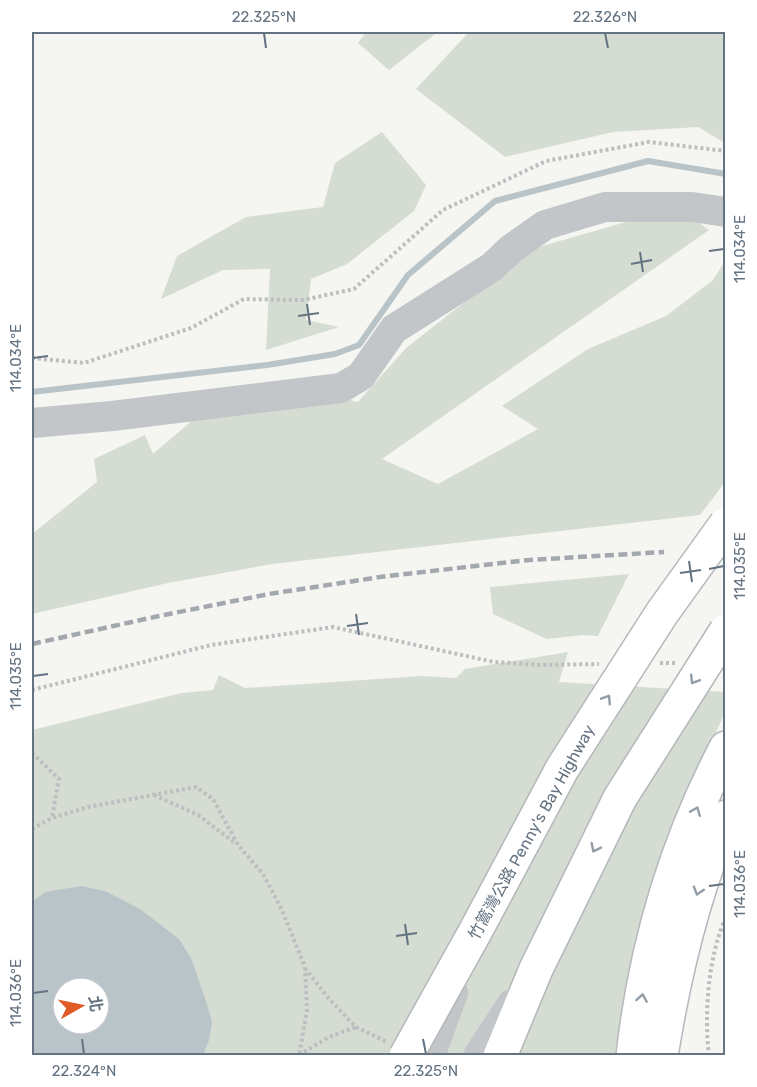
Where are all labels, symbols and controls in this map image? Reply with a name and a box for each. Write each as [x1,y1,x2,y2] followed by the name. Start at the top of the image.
[232,8,296,26] text: 22.325°N
[573,8,637,26] text: 22.326°N
[731,215,749,283] text: 114.034°E
[7,324,25,392] text: 114.034°E
[731,532,749,600] text: 114.035°E
[7,642,25,710] text: 114.035°E
[689,674,701,684] one-way arrow
[599,695,611,705] one-way arrow
[464,721,599,943] street label: 竹篙灣公路 Penny's Bay Highway
[689,806,701,817] one-way arrow
[591,842,602,853] one-way arrow
[731,850,749,918] text: 114.036°E
[693,885,705,896] one-way arrow
[7,959,25,1027] text: 114.036°E
[51,976,111,1036] north arrow
[635,993,647,1002] one-way arrow
[85,994,106,1013] text: 北
[52,1062,116,1080] text: 22.324°N
[394,1062,458,1080] text: 22.325°N

